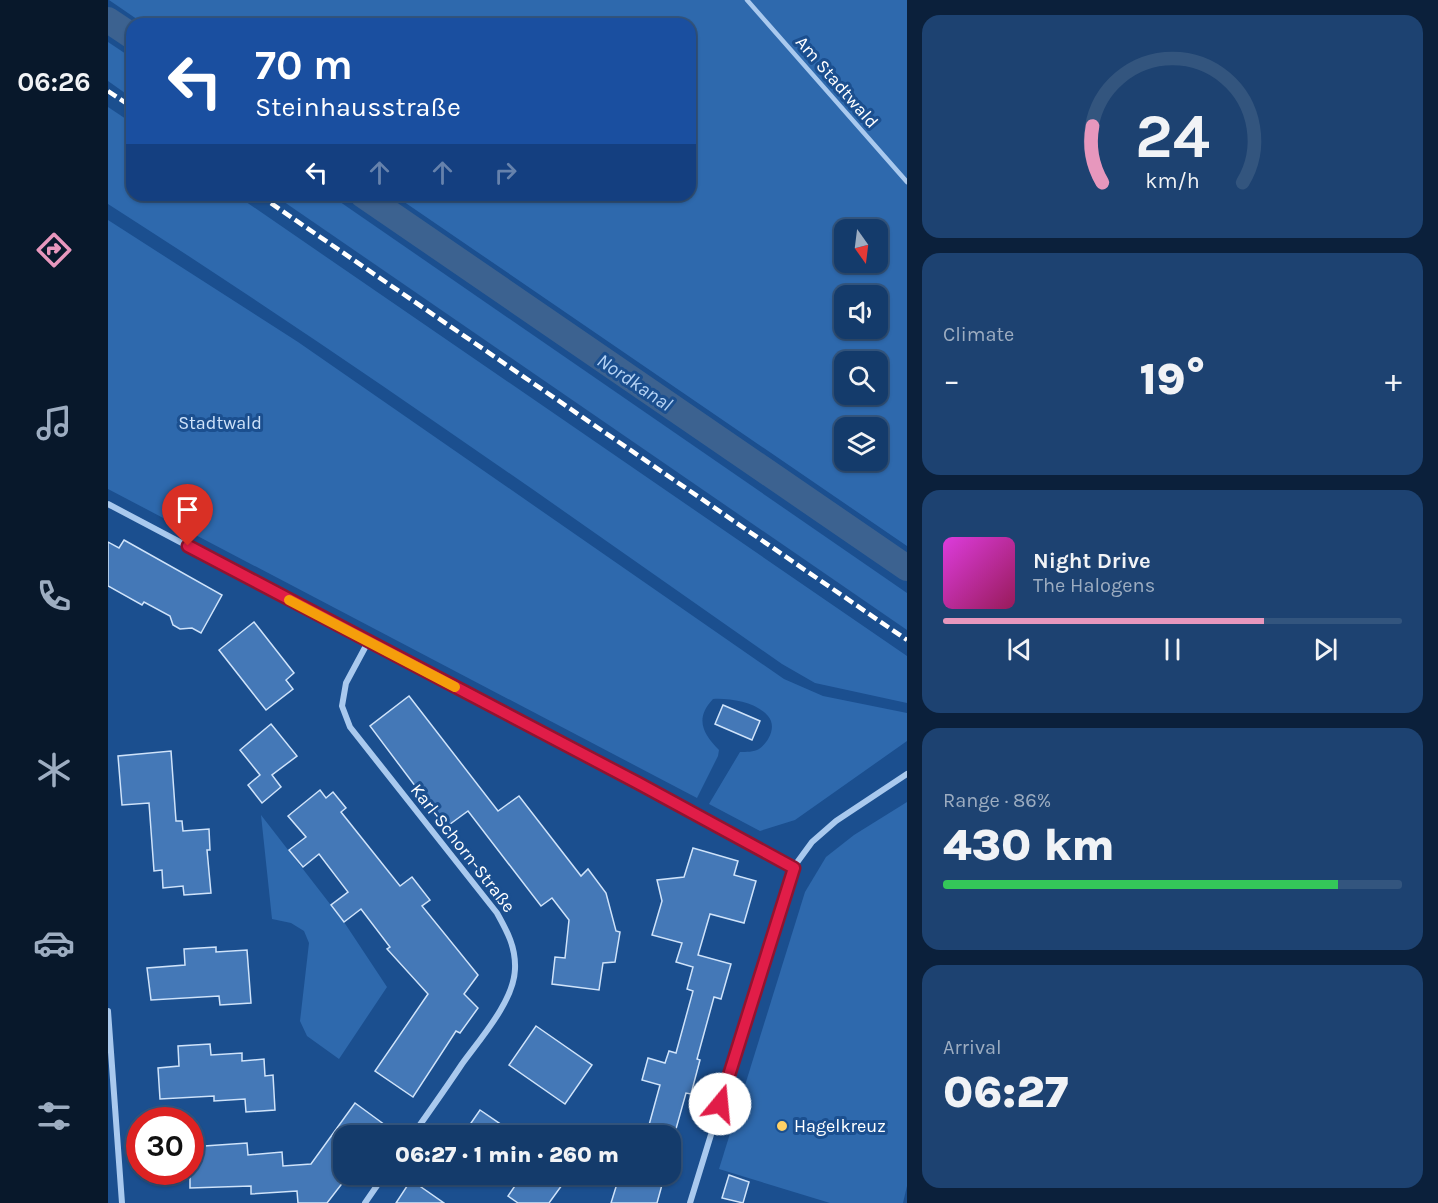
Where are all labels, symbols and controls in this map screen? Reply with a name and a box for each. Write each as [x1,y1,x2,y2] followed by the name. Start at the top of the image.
[791,31,883,133] street label: Am Stadtwald
[255,40,353,90] text: 70 m
[156,42,234,120] icon: left
[17,66,91,98] text: 06:26
[255,91,461,123] text: Steinhausstraße
[1135,100,1210,173] text: 24
[300,156,333,189] icon: left
[363,156,396,189] icon: ahead
[426,156,459,189] icon: ahead
[489,156,522,189] icon: right
[1145,169,1200,194] text: km/h
[834,219,888,273] north arrow
[834,219,888,471] map controls
[33,229,75,271] icon: directions
[834,285,888,339] button: sound
[943,323,1014,346] text: Climate
[593,349,677,416] water label: Nordkanal
[834,351,888,405] button: search
[1140,353,1205,405] text: 19°
[943,361,960,399] text: −
[1385,361,1402,399] text: +
[33,402,75,444] icon: music
[178,412,262,434] park label: Stadtwald
[834,417,888,471] button: layers
[162,484,213,546] pin
[171,493,204,526] icon: arrive
[1033,548,1151,574] text: Night Drive
[1033,574,1155,597] text: The Halogens
[33,575,75,617] icon: phone
[1003,633,1036,666] icon: previous
[1156,633,1189,666] icon: pause
[1309,633,1342,666] icon: next
[33,749,75,791] icon: climate
[406,779,520,917] street label: Karl-Schorn-Straße
[943,789,1051,812] text: Range · 86%
[943,819,1115,871] text: 430 km
[33,922,75,964] icon: car
[943,1036,1002,1059] text: Arrival
[943,1066,1068,1118] text: 06:27
[688,1072,752,1136] position arrow
[33,1095,75,1137] icon: filters
[126,1107,204,1185] speed limit sign: 30
[794,1115,886,1137] place label: Hagelkreuz
[775,1119,789,1133] marker: Hagelkreuz
[395,1142,619,1168] text: 06:27 · 1 min · 260 m

